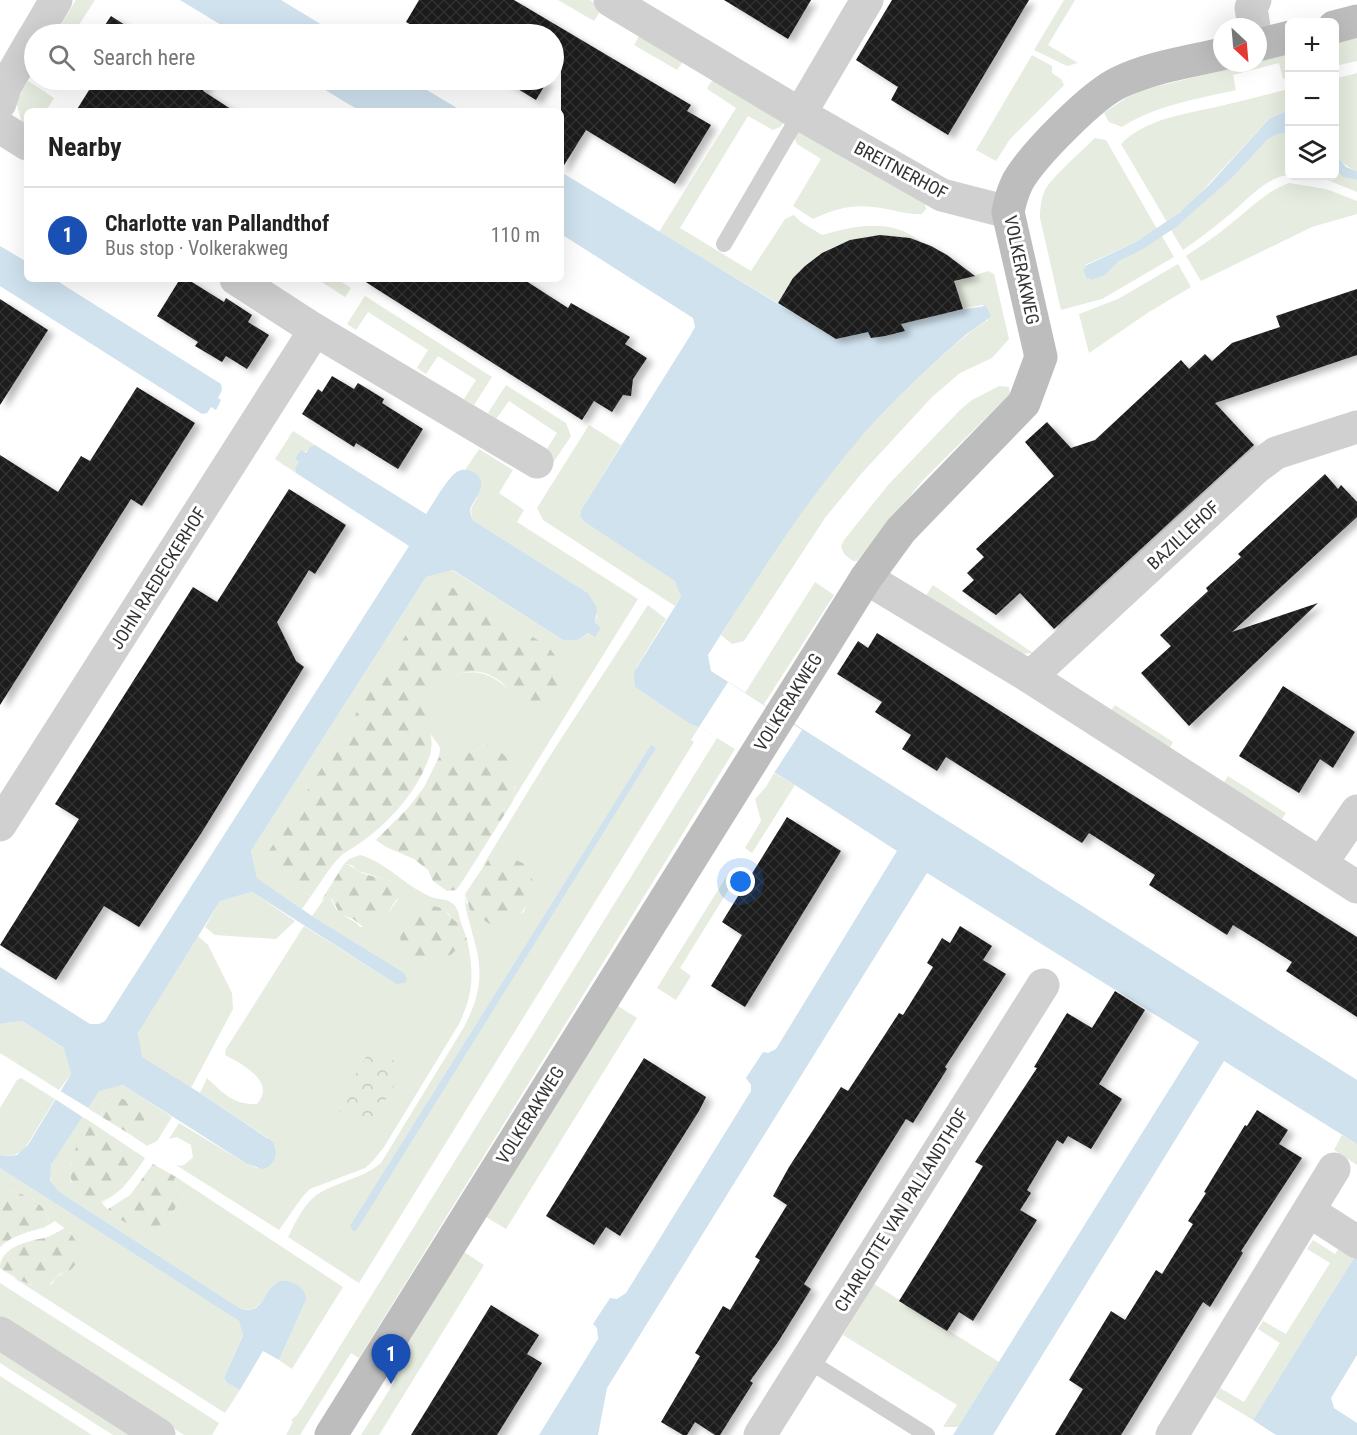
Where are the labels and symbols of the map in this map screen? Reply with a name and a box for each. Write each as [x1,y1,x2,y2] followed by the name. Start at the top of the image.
[1213,18,1267,72] north arrow
[851,137,951,203] street label: BREITNERHOF
[1000,213,1044,327] street label: VOLKERAKWEG
[1143,496,1224,574] street label: BAZILLEHOF
[106,503,210,653] street label: JOHN RAEDECKERHOF
[750,649,826,755] street label: VOLKERAKWEG
[726,867,755,896] your location
[492,1062,568,1168] street label: VOLKERAKWEG
[830,1104,972,1315] street label: CHARLOTTE VAN PALLANDTHOF
[372,1334,410,1384] pin: 1

